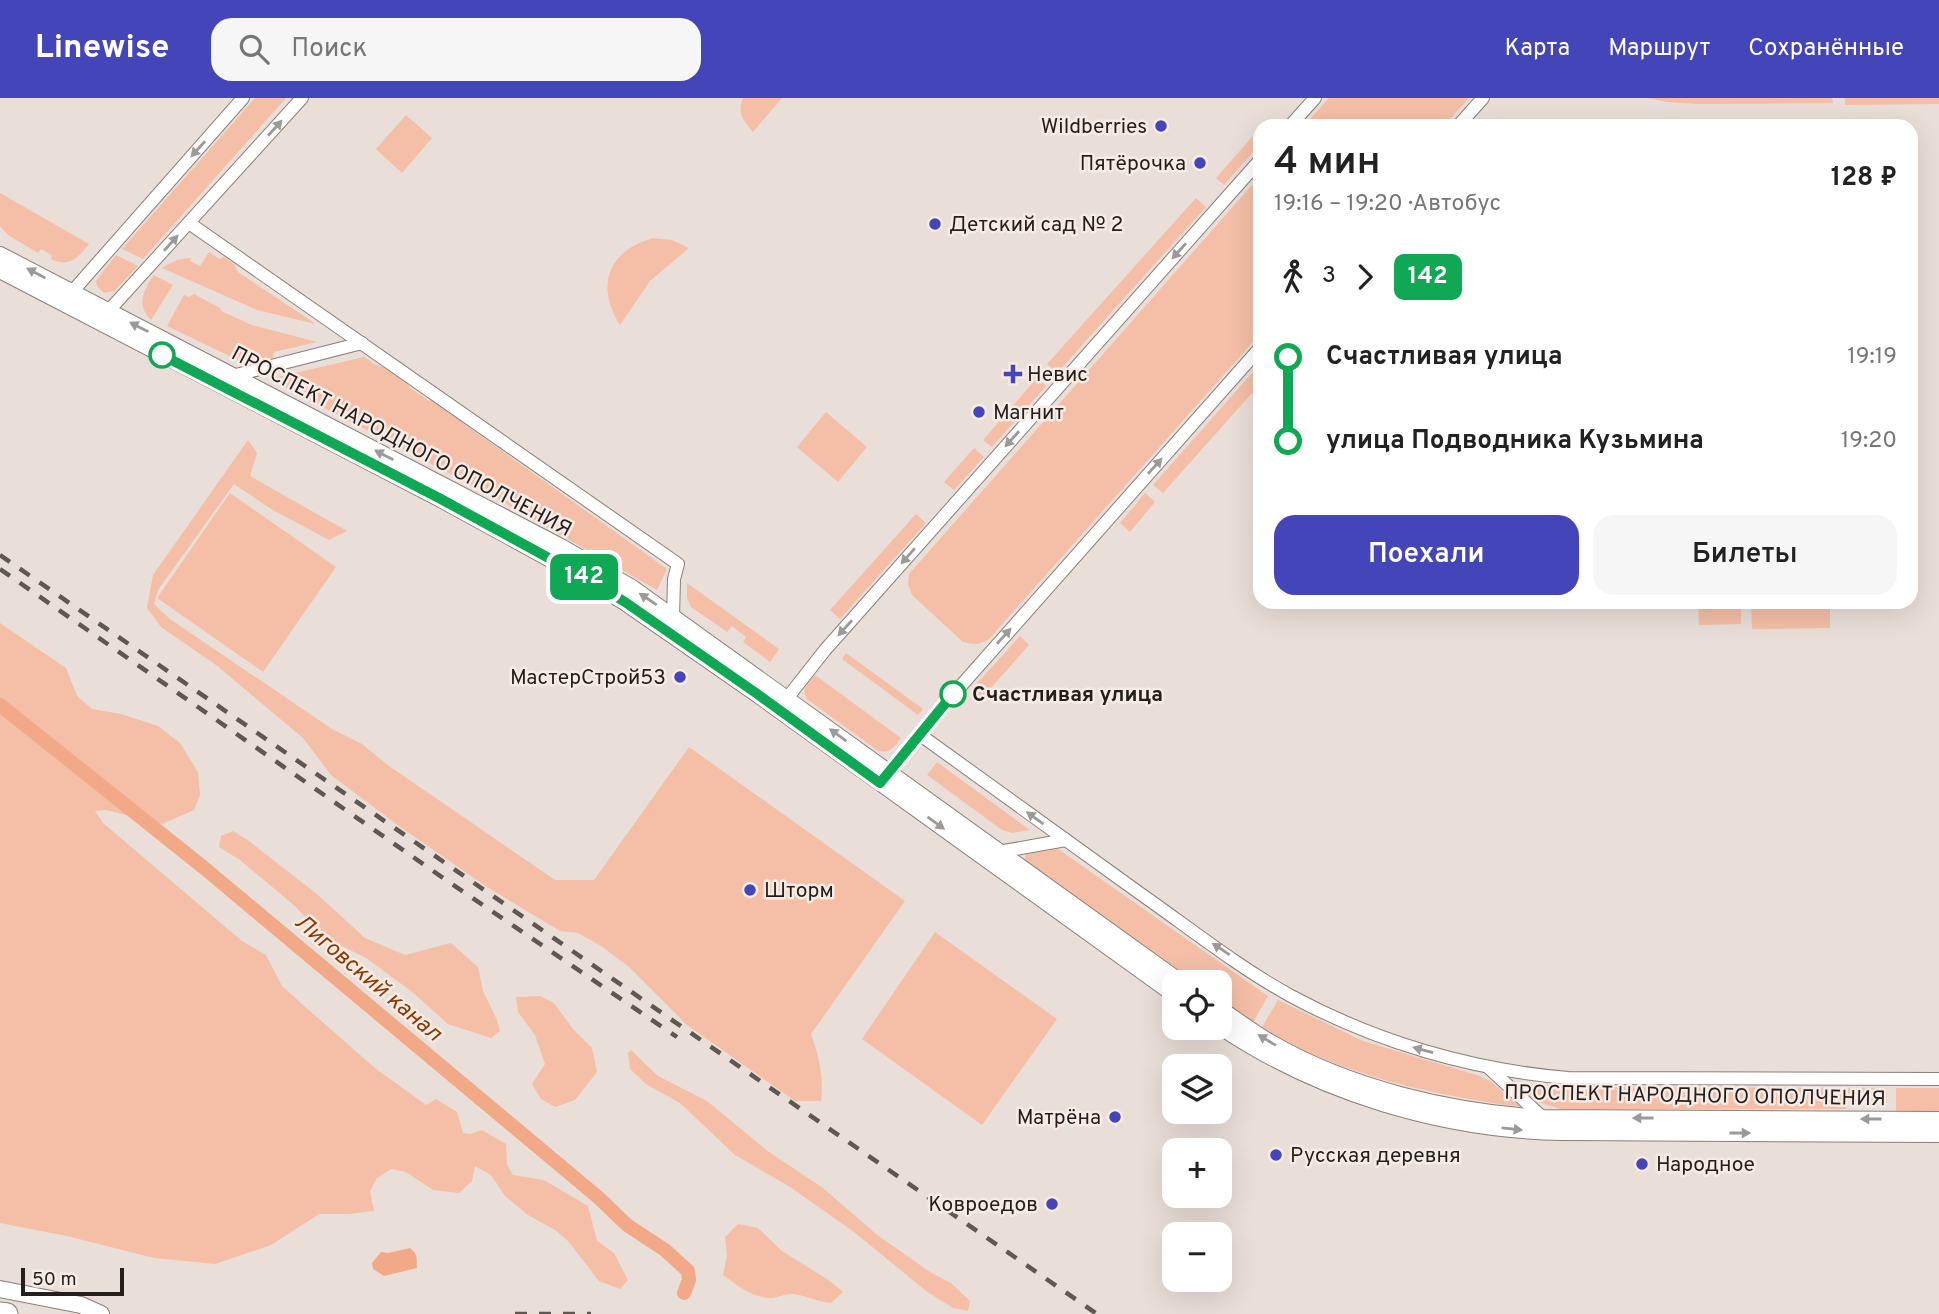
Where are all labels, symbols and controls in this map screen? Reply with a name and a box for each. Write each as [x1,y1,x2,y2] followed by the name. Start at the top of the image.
[211,18,701,81] search box
[35,28,169,70] text: Linewise
[235,30,273,68] icon: search
[291,33,367,66] text: Поиск
[1504,34,1570,64] text: Карта
[1608,34,1710,64] text: Маршрут
[1748,34,1904,64] text: Сохранённые
[1041,114,1147,141] place label: Wildberries
[1153,118,1169,134] marker: Wildberries
[267,120,283,137] one-way arrow
[1274,139,1380,188] text: 4 мин
[190,140,206,158] one-way arrow
[1080,151,1186,178] place label: Пятёрочка
[1192,155,1208,171] marker: Пятёрочка
[1831,162,1897,195] text: 128 ₽
[1274,190,1501,219] text: 19:16 – 19:20 · Автобус
[949,212,1123,239] place label: Детский сад № 2
[927,216,943,232] marker: Детский сад № 2
[163,234,179,252] one-way arrow
[1172,242,1188,259] one-way arrow
[1274,258,1312,296] icon: walk
[1346,258,1384,296] icon: forward
[1322,262,1336,291] text: 3
[1408,262,1448,292] text: 142
[26,268,46,279] one-way arrow
[129,322,149,333] one-way arrow
[226,341,576,544] street label: ПРОСПЕКТ НАРОДНОГО ОПОЛЧЕНИЯ
[1326,341,1563,374] text: Счастливая улица
[149,342,175,368] unlabelled marker
[1847,343,1897,372] text: 19:19
[1027,362,1088,389] place label: Невис
[1005,366,1021,382] marker: Невис
[993,400,1064,427] place label: Магнит
[971,404,987,420] marker: Магнит
[1326,425,1704,458] text: улица Подводника Кузьмина
[1841,427,1897,456] text: 19:20
[1004,430,1020,448] one-way arrow
[374,449,394,460] one-way arrow
[1147,458,1162,475] one-way arrow
[1274,515,1579,595] button: Поехали
[1593,515,1897,595] button: Билеты
[901,548,917,565] one-way arrow
[544,554,624,600] line badge: 142
[564,562,604,592] text: 142
[638,593,658,606] one-way arrow
[837,619,853,637] one-way arrow
[996,628,1011,645] one-way arrow
[510,665,666,692] place label: МастерСтрой53
[672,669,688,685] marker: МастерСтрой53
[940,681,966,707] marker: Счастливая улица
[972,682,1163,709] place label: Счастливая улица
[829,728,847,742] one-way arrow
[1026,811,1044,825] one-way arrow
[927,816,945,830] one-way arrow
[764,878,834,905] place label: Шторм
[742,882,758,898] marker: Шторм
[288,909,448,1049] water label: Лиговский канал
[1211,943,1231,956] one-way arrow
[1162,970,1232,1292] map controls
[1162,970,1232,1040] button: locate
[1258,1034,1277,1046] one-way arrow
[1412,1044,1434,1055] one-way arrow
[1162,1054,1232,1124] button: layers
[1504,1080,1886,1113] street label: ПРОСПЕКТ НАРОДНОГО ОПОЛЧЕНИЯ
[1017,1105,1101,1132] place label: Матрёна
[1107,1109,1123,1125] marker: Матрёна
[1632,1112,1654,1124] one-way arrow
[1860,1114,1882,1125] one-way arrow
[1501,1124,1523,1135] one-way arrow
[1729,1127,1751,1139] one-way arrow
[1162,1138,1232,1208] button: +
[1290,1143,1461,1170] place label: Русская деревня
[1268,1147,1284,1163] marker: Русская деревня
[1656,1152,1755,1179] place label: Народное
[1634,1156,1650,1172] marker: Народное
[928,1192,1038,1219] place label: Ковроедов
[1044,1196,1060,1212] marker: Ковроедов
[1162,1222,1232,1292] button: −
[21,1265,124,1297] scale bar
[32,1268,77,1292] text: 50 m

